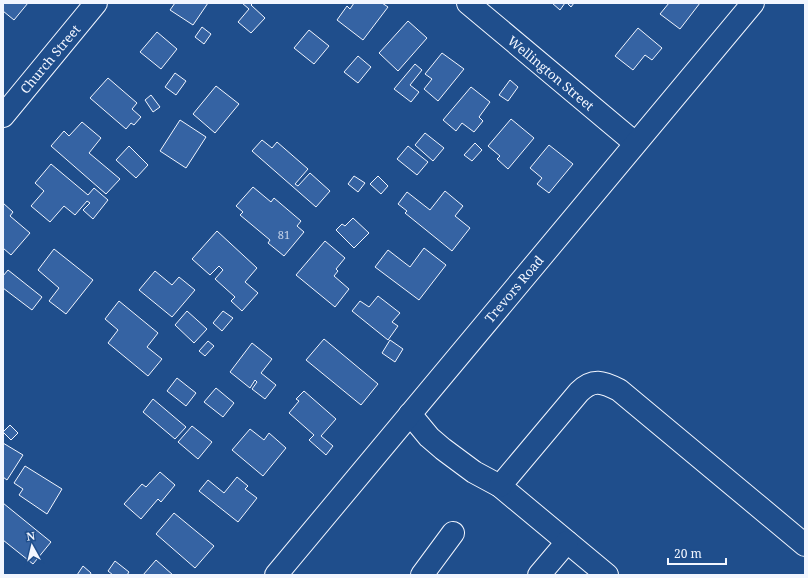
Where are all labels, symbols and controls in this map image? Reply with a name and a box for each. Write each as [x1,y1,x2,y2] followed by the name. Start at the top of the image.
[16,20,84,97] street label: Church Street
[504,32,598,115] street label: Wellington Street
[278,227,290,242] house number: 81
[481,252,548,326] street label: Trevors Road
[12,526,52,566] north arrow
[25,528,36,544] text: N
[668,540,726,566] scale bar
[674,545,702,562] text: 20 m

